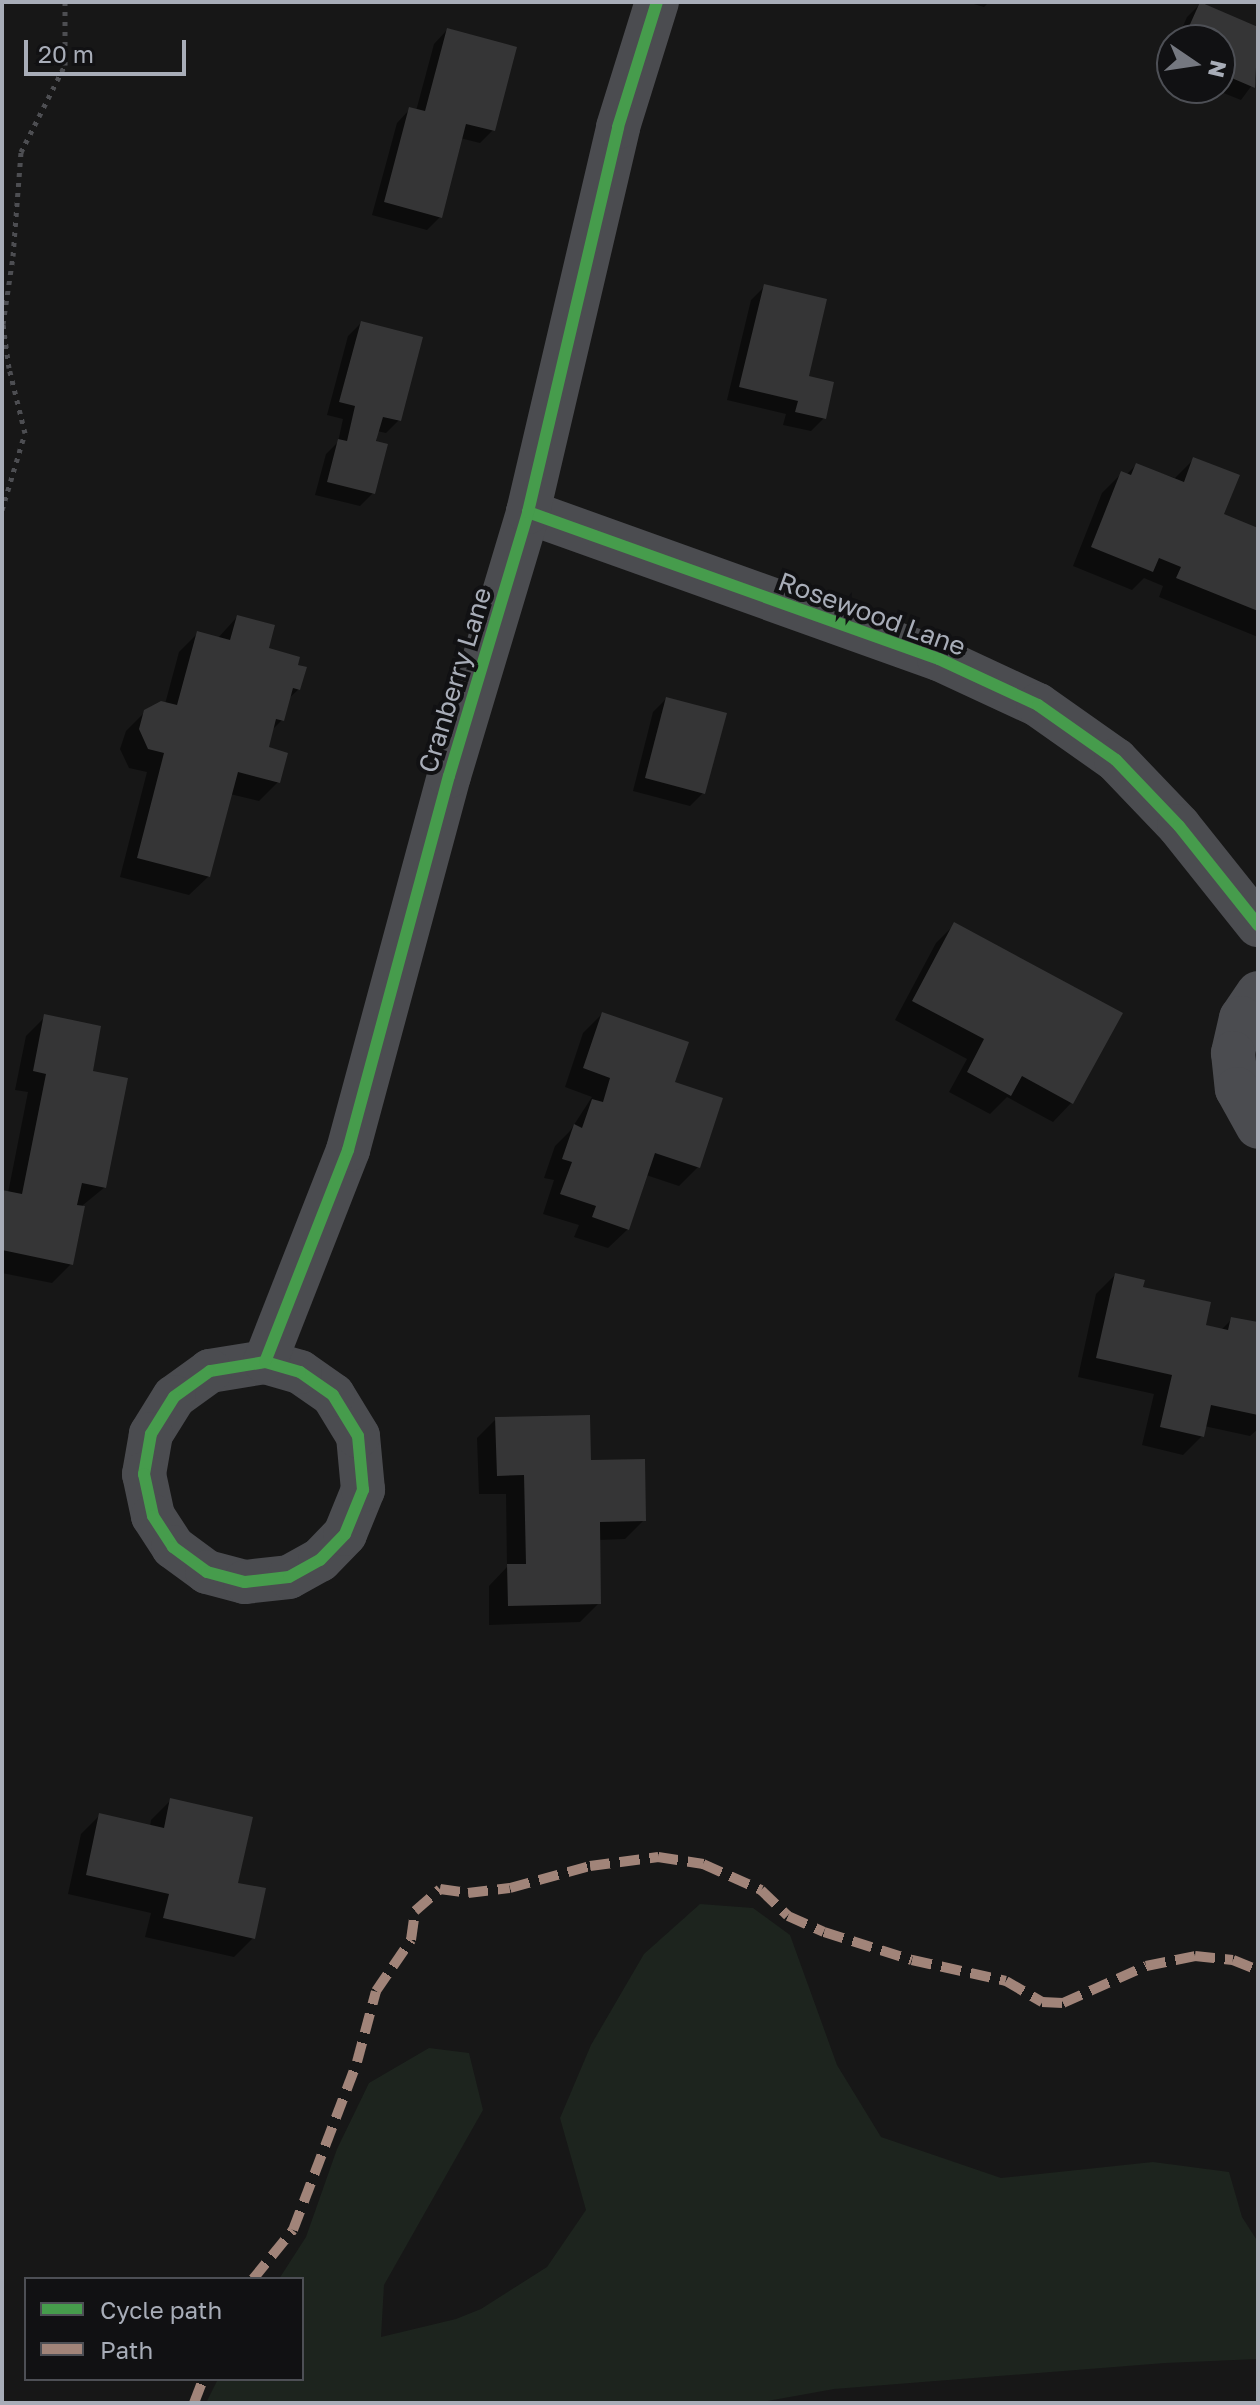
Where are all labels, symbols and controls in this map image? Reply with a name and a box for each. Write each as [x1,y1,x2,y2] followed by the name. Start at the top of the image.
[28,24,190,74] scale bar
[1156,24,1236,104] north arrow
[38,39,94,68] text: 20 m
[1203,58,1233,80] text: N
[774,566,970,662] street label: Rosewood Lane
[412,584,498,776] street label: Cranberry Lane
[24,2277,304,2381] legend
[100,2295,222,2324] text: Cycle path
[100,2335,153,2364] text: Path

